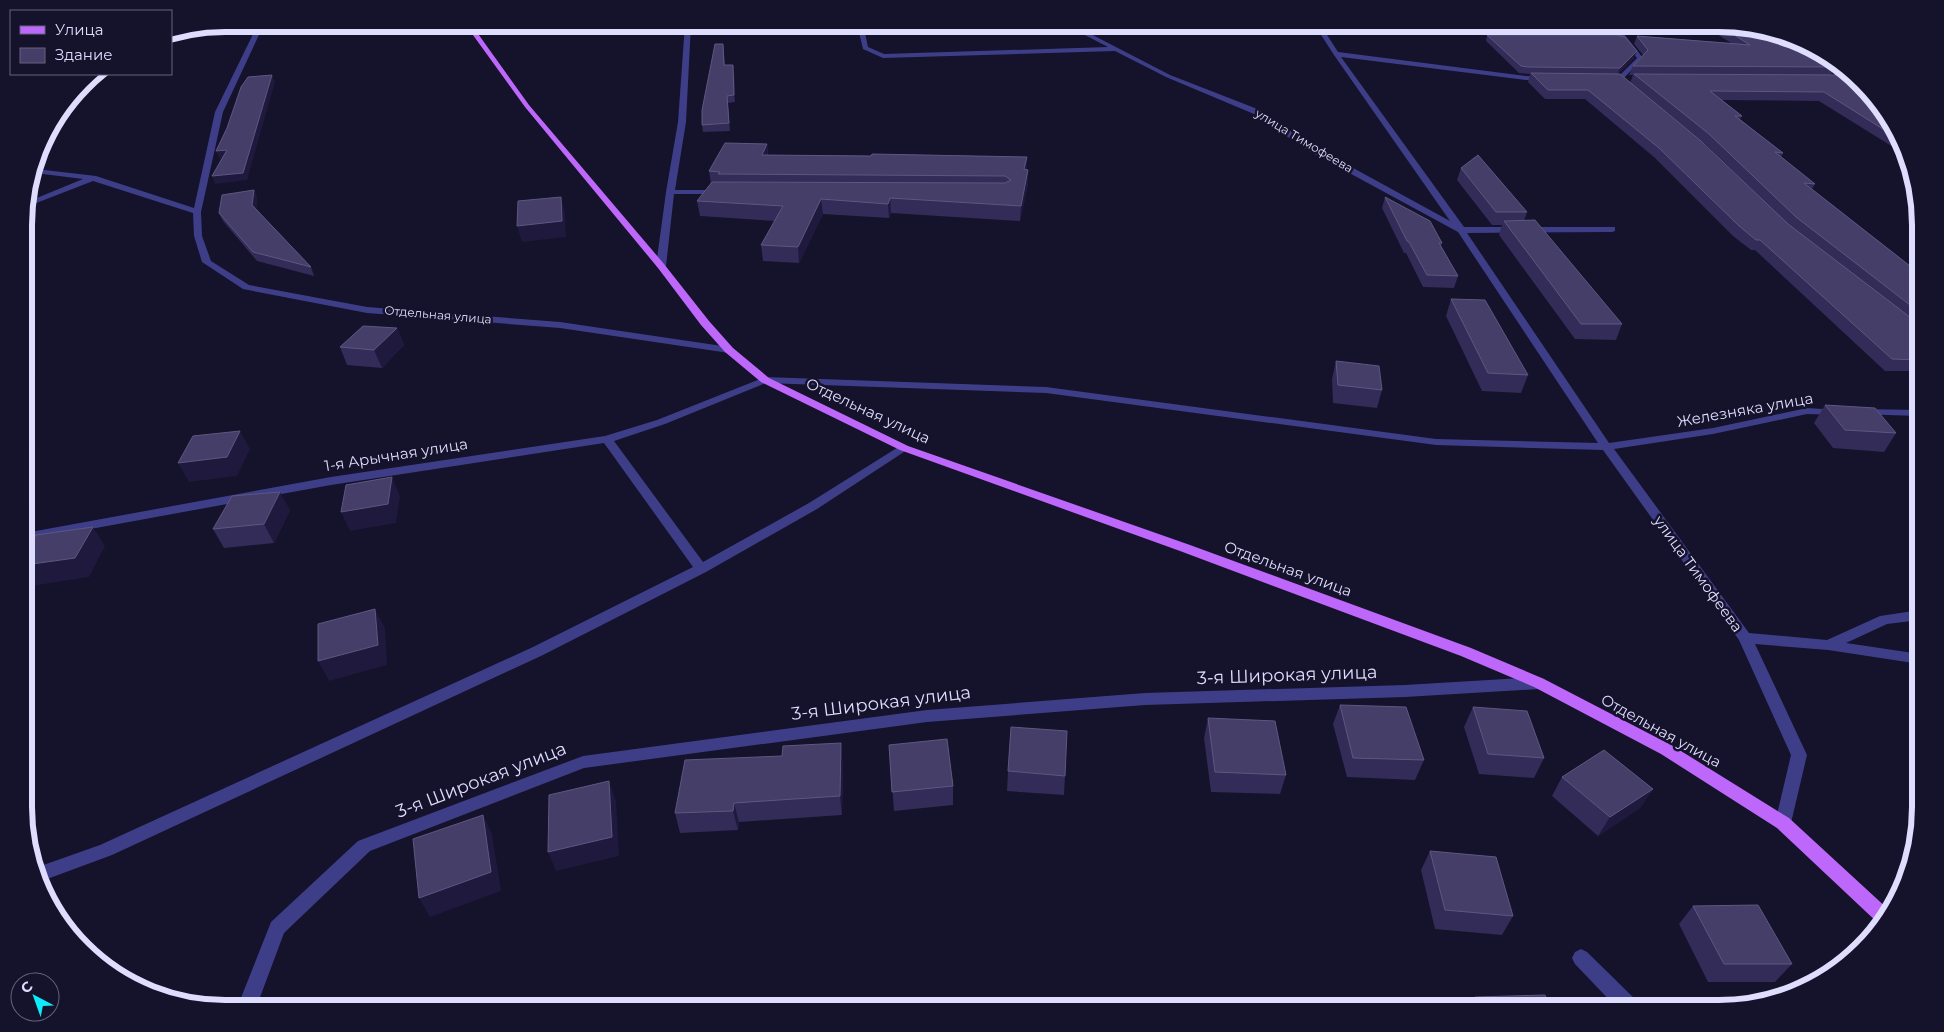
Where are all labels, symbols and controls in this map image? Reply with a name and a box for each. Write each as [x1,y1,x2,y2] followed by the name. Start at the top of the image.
[10,10,172,75] legend
[55,20,103,39] text: Улица
[55,45,113,64] text: Здание
[1252,105,1356,176] street label: улица Тимофеева
[384,302,492,327] street label: Отдельная улица
[803,373,933,448] street label: Отдельная улица
[1675,388,1814,431] street label: Железняка улица
[323,434,469,475] street label: 1-я Арычная улица
[1649,511,1747,636] street label: улица Тимофеева
[1222,537,1355,600] street label: Отдельная улица
[1196,661,1378,689] street label: 3-я Широкая улица
[790,681,972,725] street label: 3-я Широкая улица
[1598,690,1725,772] street label: Отдельная улица
[393,737,569,823] street label: 3-я Широкая улица
[10,972,60,1022] north arrow
[17,977,36,997] text: С

